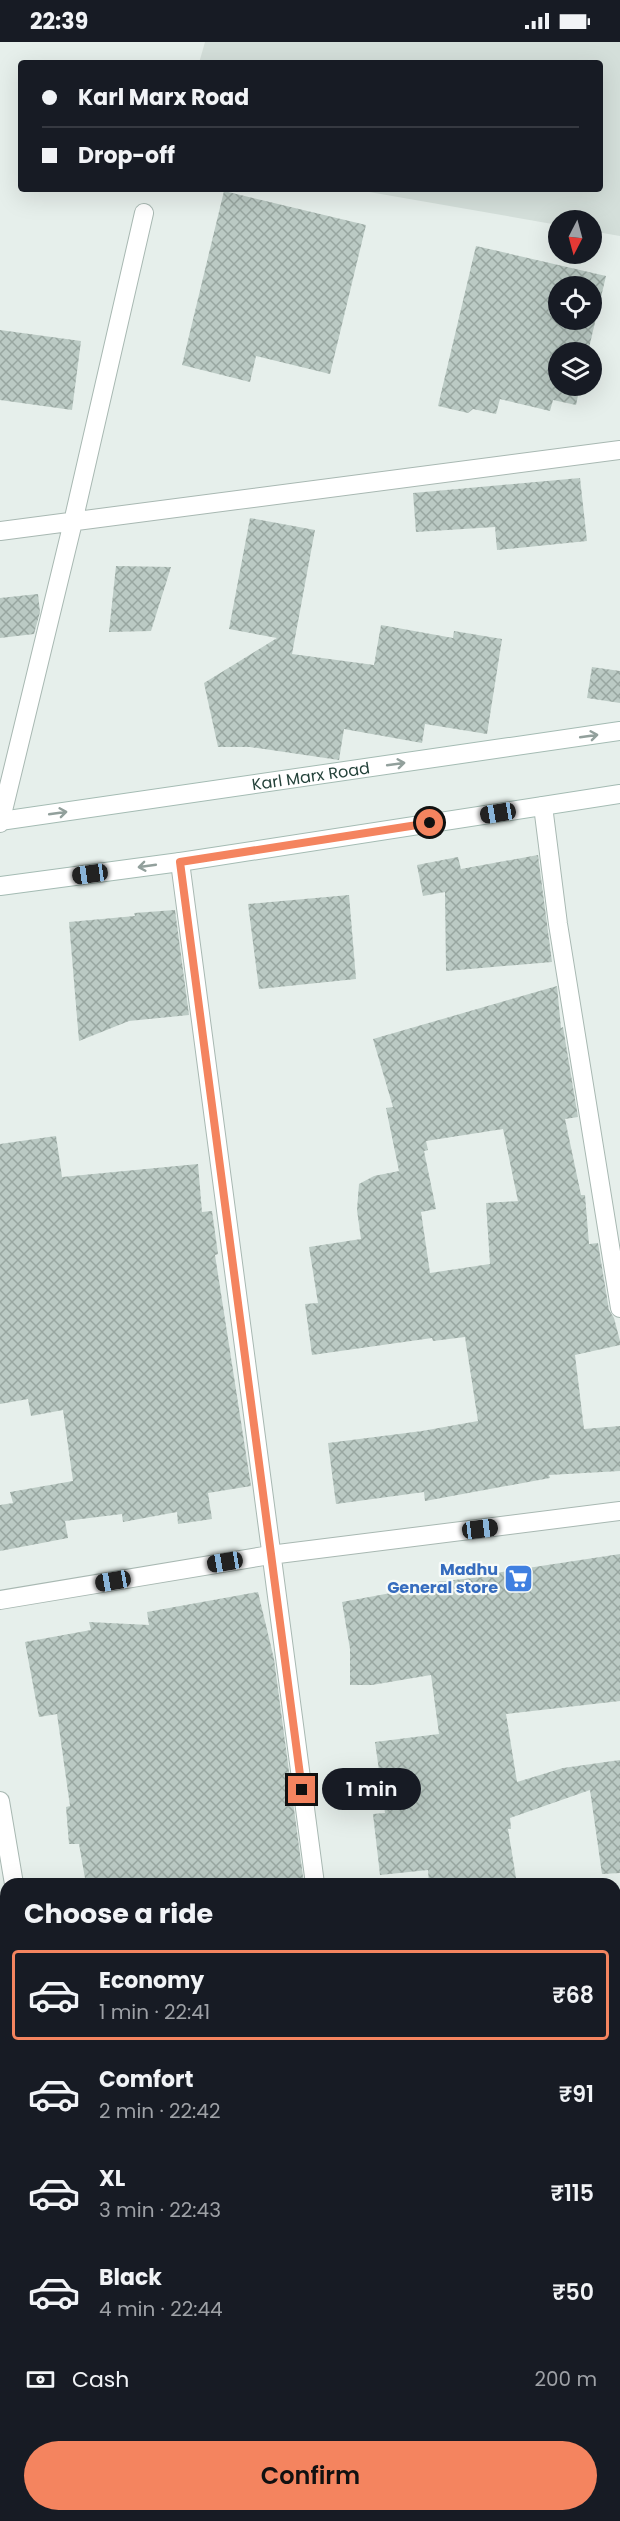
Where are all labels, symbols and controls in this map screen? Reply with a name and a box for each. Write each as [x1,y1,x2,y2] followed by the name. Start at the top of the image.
[30,6,88,37] text: 22:39
[78,82,249,113] text: Karl Marx Road
[78,140,175,171] text: Drop-off
[548,210,602,264] north arrow
[548,210,602,396] map controls
[548,276,602,330] button: locate
[548,342,602,396] button: layers
[579,730,599,741] one-way arrow
[250,756,371,796] street label: Karl Marx Road
[386,758,406,769] one-way arrow
[479,801,517,825] car
[48,807,67,818] one-way arrow
[416,809,443,836] route start
[138,861,157,872] one-way arrow
[71,863,109,885] car
[461,1518,499,1540] car
[206,1550,244,1574] car
[387,1558,498,1599] place label: Madhu General store
[503,1562,535,1594] supermarket icon: Madhu General store
[94,1569,132,1593] car
[323,1769,422,1811] callout: 1 min
[346,1775,397,1803] text: 1 min
[288,1776,315,1803] route end
[24,1895,213,1932] text: Choose a ride
[99,1965,204,1996] text: Economy
[27,1968,81,2022] icon: car
[552,1980,594,2011] text: ₹68
[99,1998,210,2026] text: 1 min · 22:41
[99,2064,193,2095] text: Comfort
[27,2067,81,2121] icon: car
[559,2079,594,2110] text: ₹91
[99,2097,220,2125] text: 2 min · 22:42
[99,2163,125,2194] text: XL
[27,2166,81,2220] icon: car
[550,2178,594,2209] text: ₹115
[99,2196,221,2224] text: 3 min · 22:43
[99,2262,162,2293] text: Black
[27,2265,81,2319] icon: car
[552,2277,594,2308] text: ₹50
[99,2295,223,2323] text: 4 min · 22:44
[24,2363,57,2396] icon: cash
[72,2364,129,2395] text: Cash
[534,2365,597,2393] text: 200 m
[24,2441,597,2510] button: Confirm

